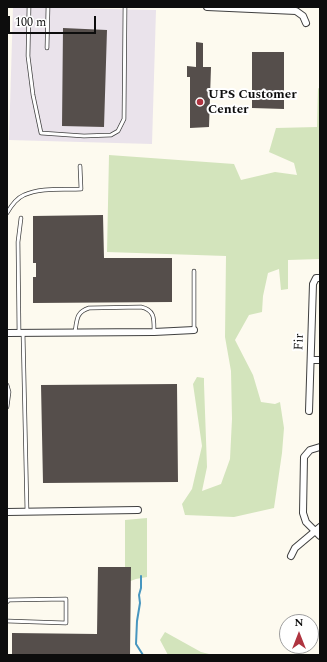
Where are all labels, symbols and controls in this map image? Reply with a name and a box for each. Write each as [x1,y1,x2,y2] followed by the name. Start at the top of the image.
[10,8,98,34] scale bar
[15,13,46,32] text: 100 m
[208,87,297,118] place label: UPS Customer Center
[195,97,205,107] marker: UPS Customer Center
[292,333,308,351] street label: Fir
[279,614,319,654] north arrow
[295,614,303,631] text: N

